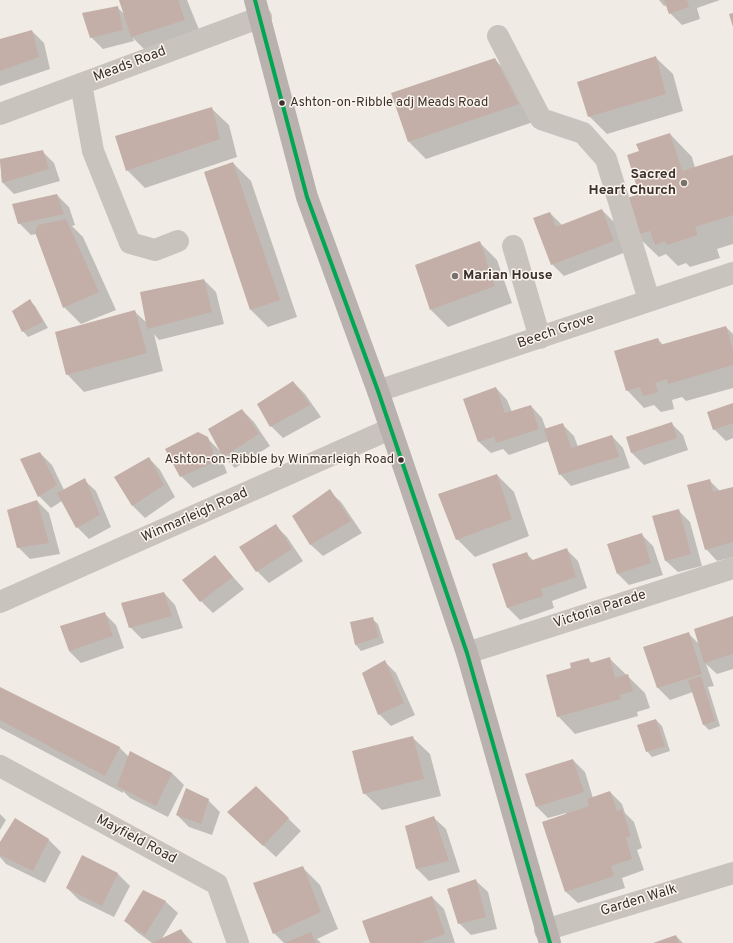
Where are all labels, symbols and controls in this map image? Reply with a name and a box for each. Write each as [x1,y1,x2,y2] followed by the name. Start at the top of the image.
[91,43,169,87] street label: Meads Road
[290,95,488,111] place label: Ashton-on-Ribble adj Meads Road
[277,98,287,108] marker: Ashton-on-Ribble adj Meads Road
[589,167,676,200] place label: Sacred Heart Church
[679,178,689,188] marker: Sacred Heart Church
[463,268,553,284] place label: Marian House
[450,271,460,281] marker: Marian House
[515,311,597,353] street label: Beech Grove
[164,452,394,468] place label: Ashton-on-Ribble by Winmarleigh Road
[396,455,406,465] marker: Ashton-on-Ribble by Winmarleigh Road
[139,485,251,547] street label: Winmarleigh Road
[552,587,648,633] street label: Victoria Parade
[93,812,179,868] street label: Mayfield Road
[599,881,679,921] street label: Garden Walk

